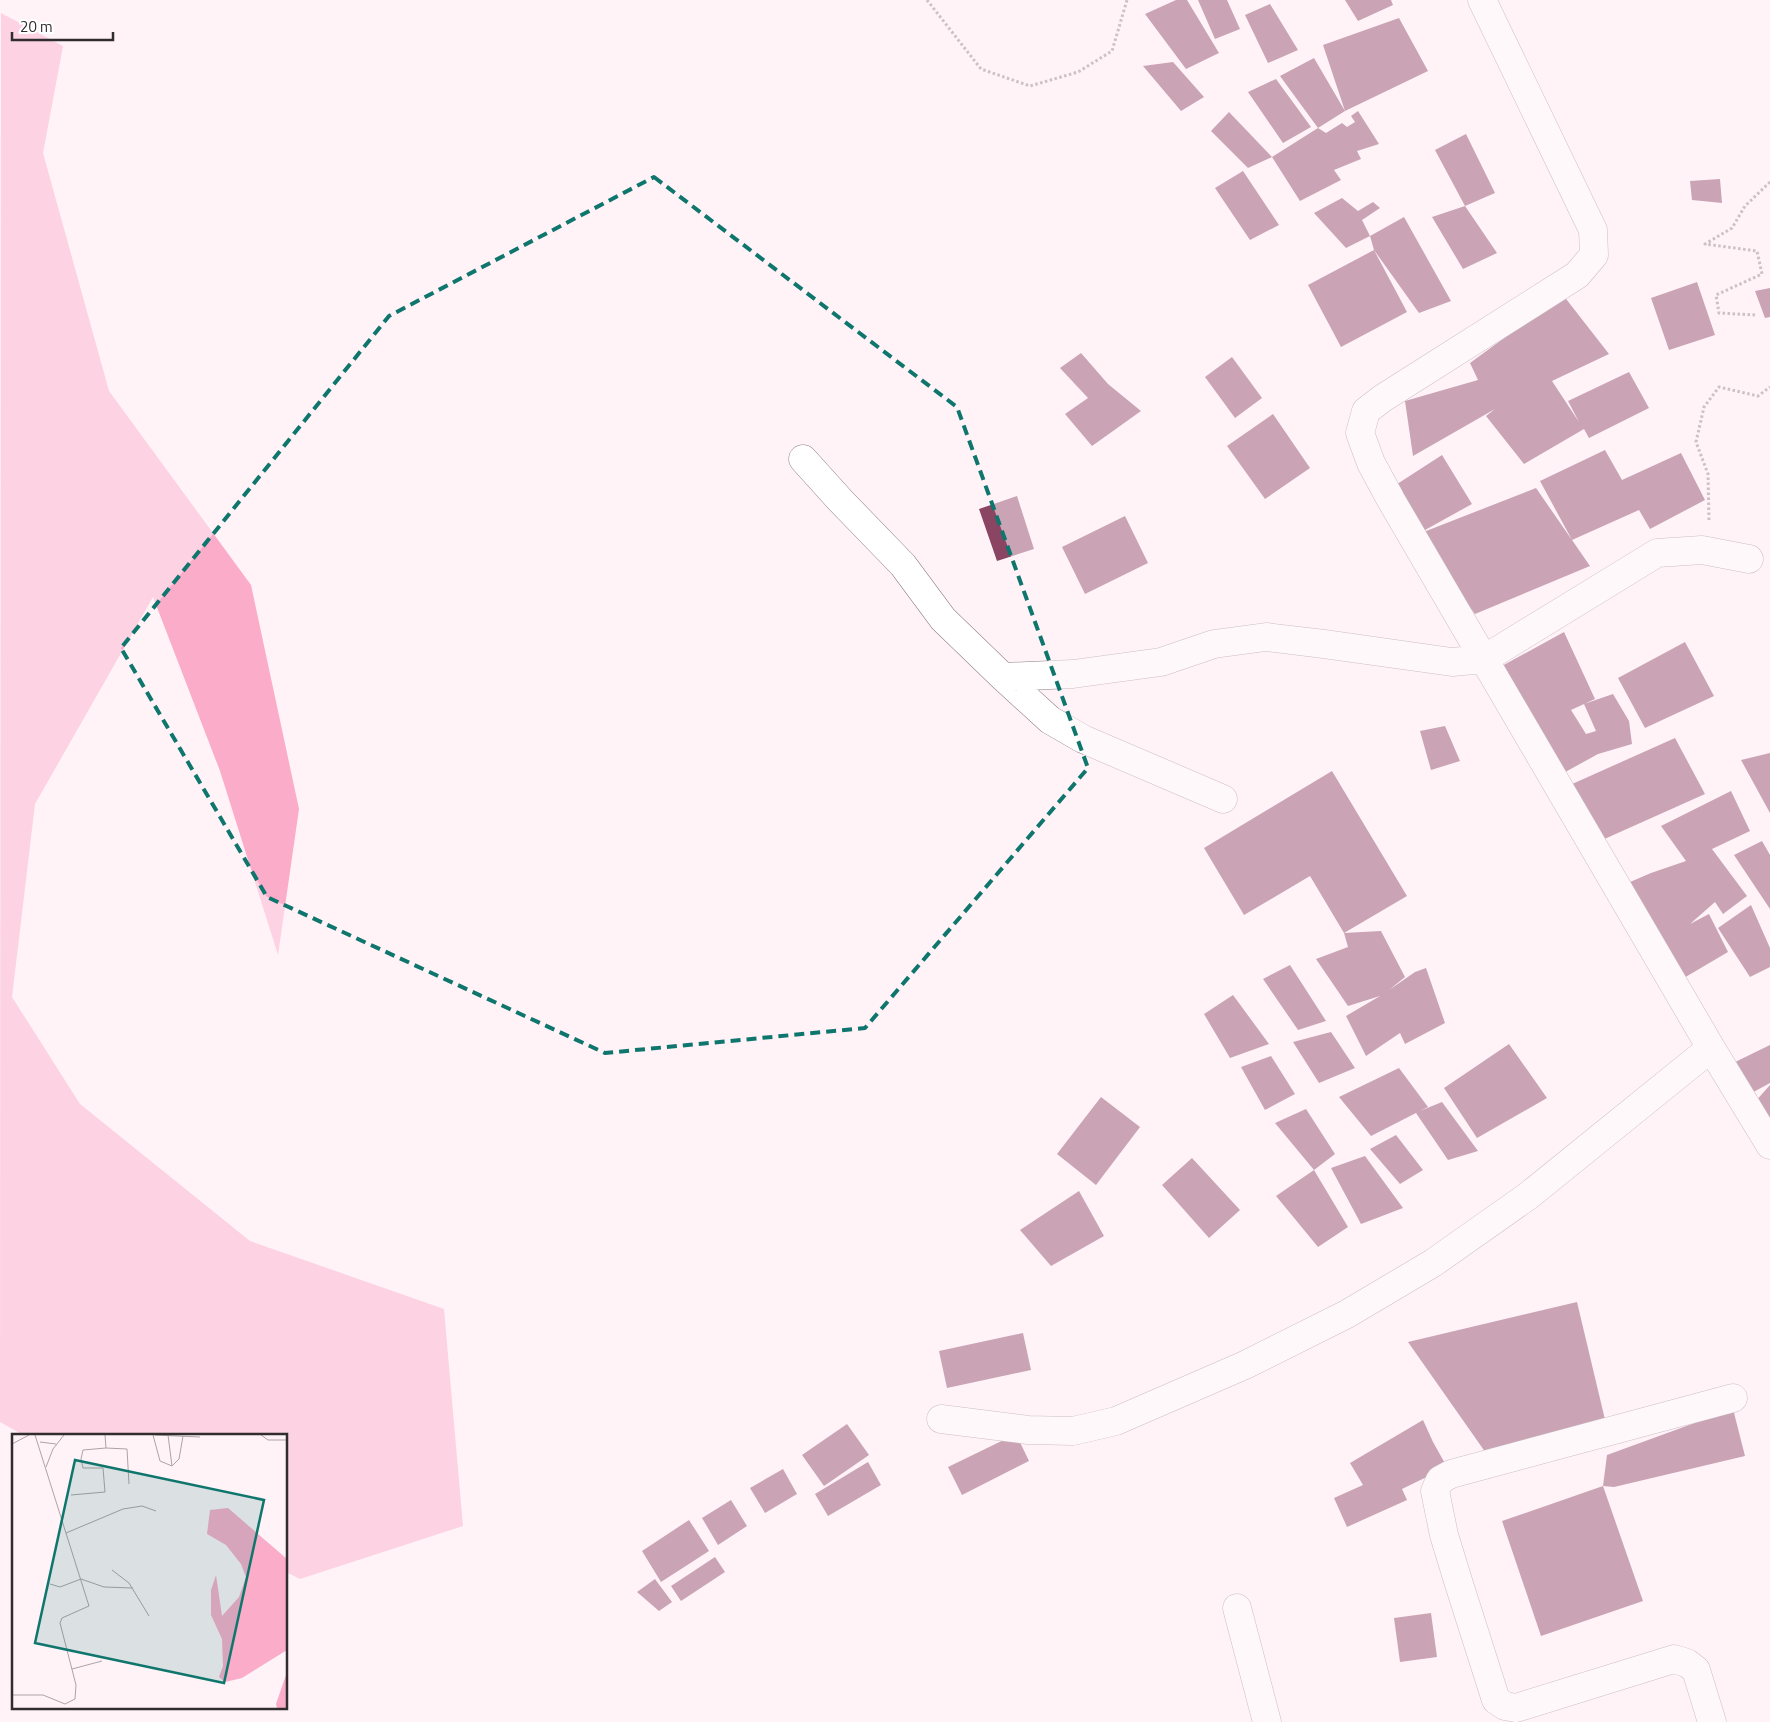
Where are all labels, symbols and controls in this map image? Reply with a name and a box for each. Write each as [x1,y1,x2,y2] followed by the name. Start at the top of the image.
[12,10,114,42] scale bar
[20,15,53,38] text: 20 m
[12,1434,288,1710] inset map

